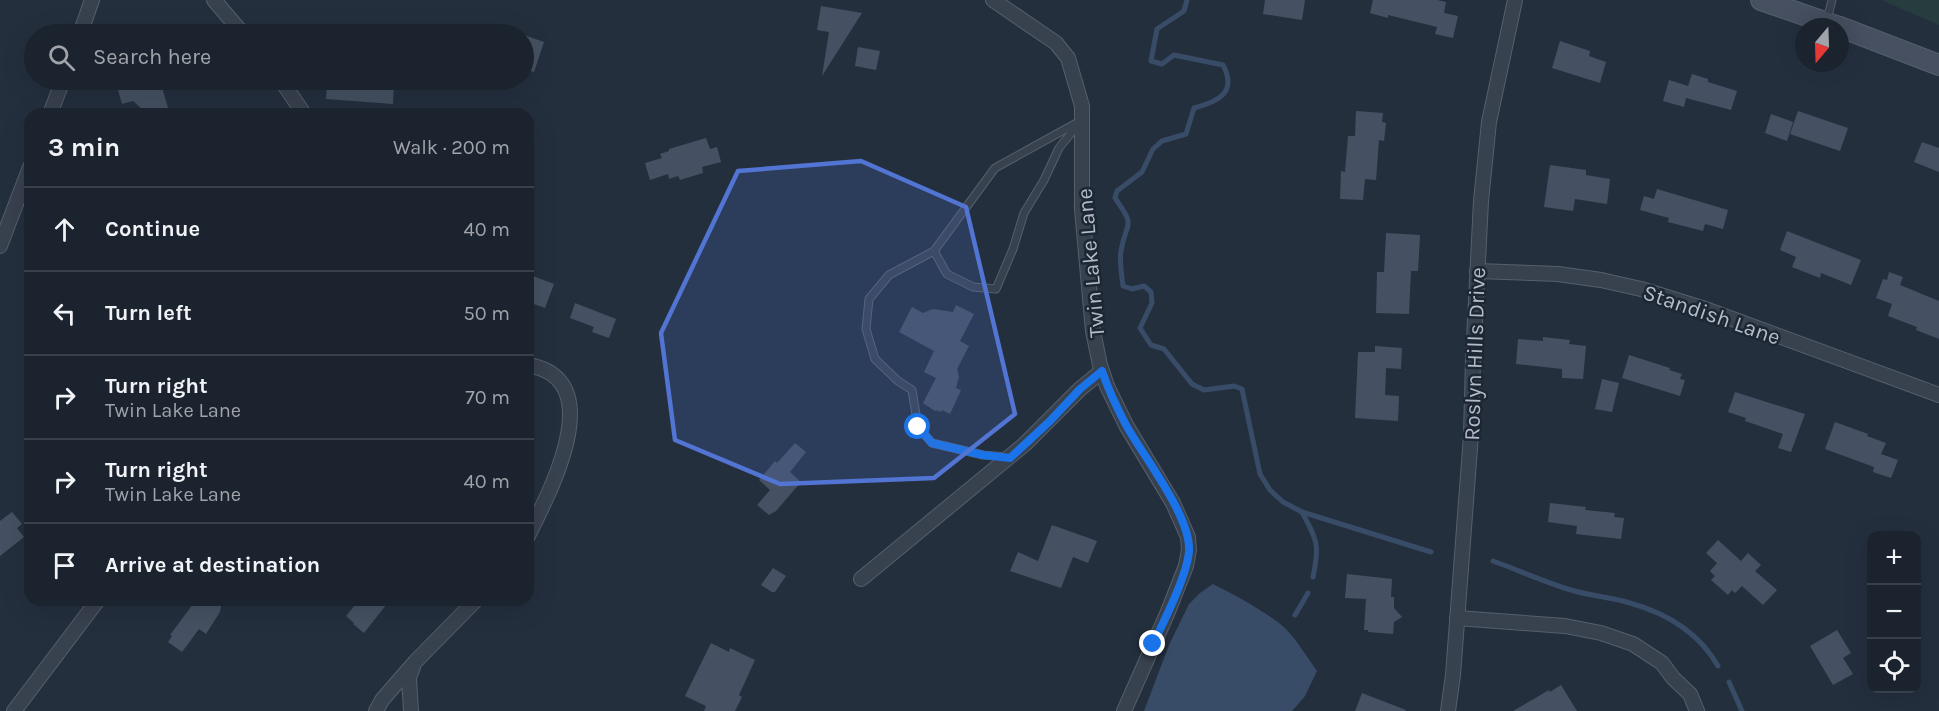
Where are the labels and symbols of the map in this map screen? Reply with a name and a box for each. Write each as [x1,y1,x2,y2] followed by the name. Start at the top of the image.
[1795,18,1849,72] north arrow
[1072,187,1110,339] street label: Twin Lake Lane
[1459,267,1491,441] street label: Roslyn Hills Drive
[1640,279,1784,351] street label: Standish Lane
[904,413,930,439] route start
[1139,630,1165,656] route end

